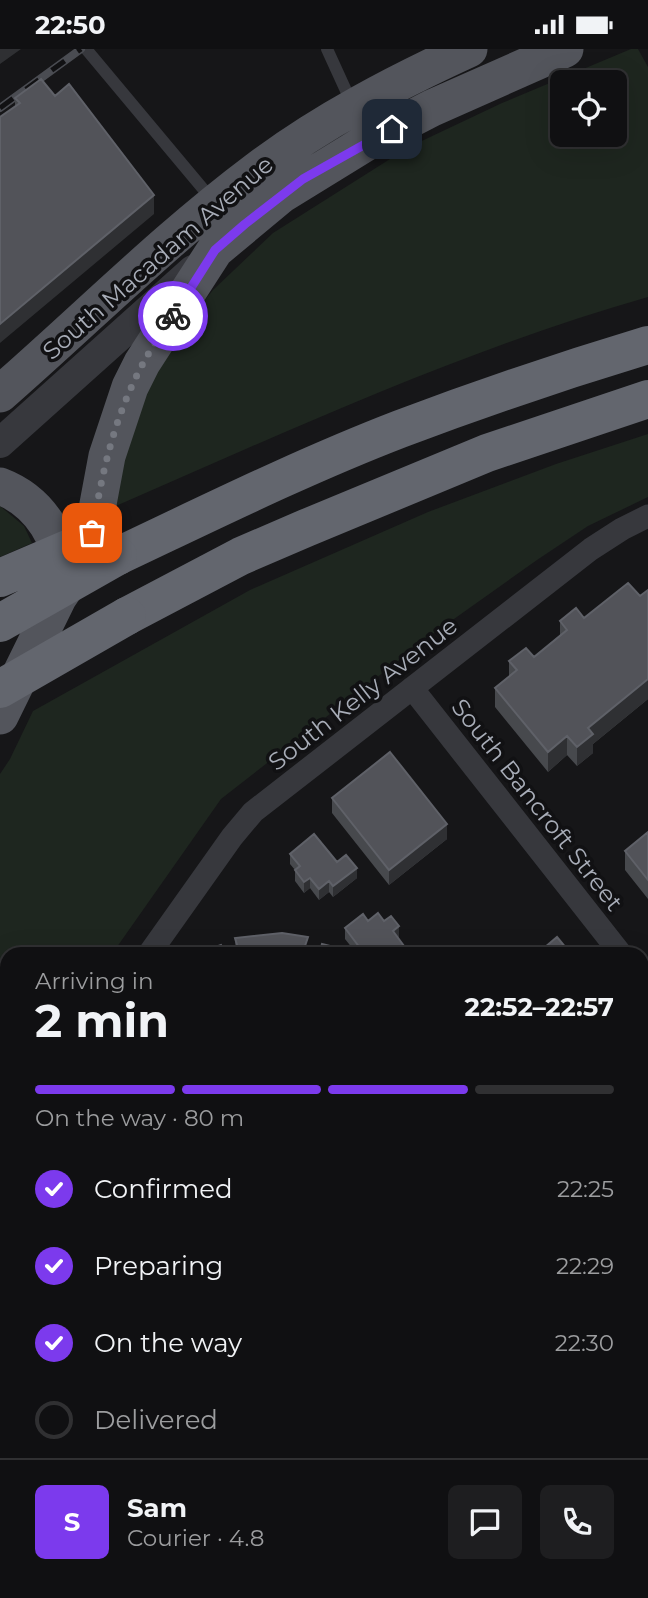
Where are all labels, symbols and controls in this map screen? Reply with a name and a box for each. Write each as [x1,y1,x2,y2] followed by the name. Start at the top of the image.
[35,9,106,41] text: 22:50
[550,70,627,147] map controls
[550,70,627,147] button: locate
[362,99,422,159] pin
[373,110,411,148] icon: home
[37,150,279,366] street label: South Macadam Avenue
[138,281,208,351] courier
[154,297,192,335] icon: bike
[62,503,122,563] pin
[73,514,111,552] icon: bag
[262,611,463,776] street label: South Kelly Avenue
[446,693,629,917] street label: South Bancroft Street
[35,967,154,995] text: Arriving in
[465,991,614,1023] text: 22:52–22:57
[35,992,169,1049] text: 2 min
[35,1104,244,1132] text: On the way · 80 m
[35,1170,73,1208] icon: check
[94,1173,233,1205] text: Confirmed
[557,1175,614,1203] text: 22:25
[35,1247,73,1285] icon: check
[94,1250,223,1282] text: Preparing
[556,1252,614,1280] text: 22:29
[35,1324,73,1362] icon: check
[94,1327,242,1359] text: On the way
[555,1329,614,1357] text: 22:30
[94,1404,218,1436] text: Delivered
[448,1485,522,1559] button: chat
[540,1485,614,1559] button: phone
[127,1492,187,1524] text: Sam
[64,1506,80,1538] text: S
[127,1524,264,1552] text: Courier · 4.8

